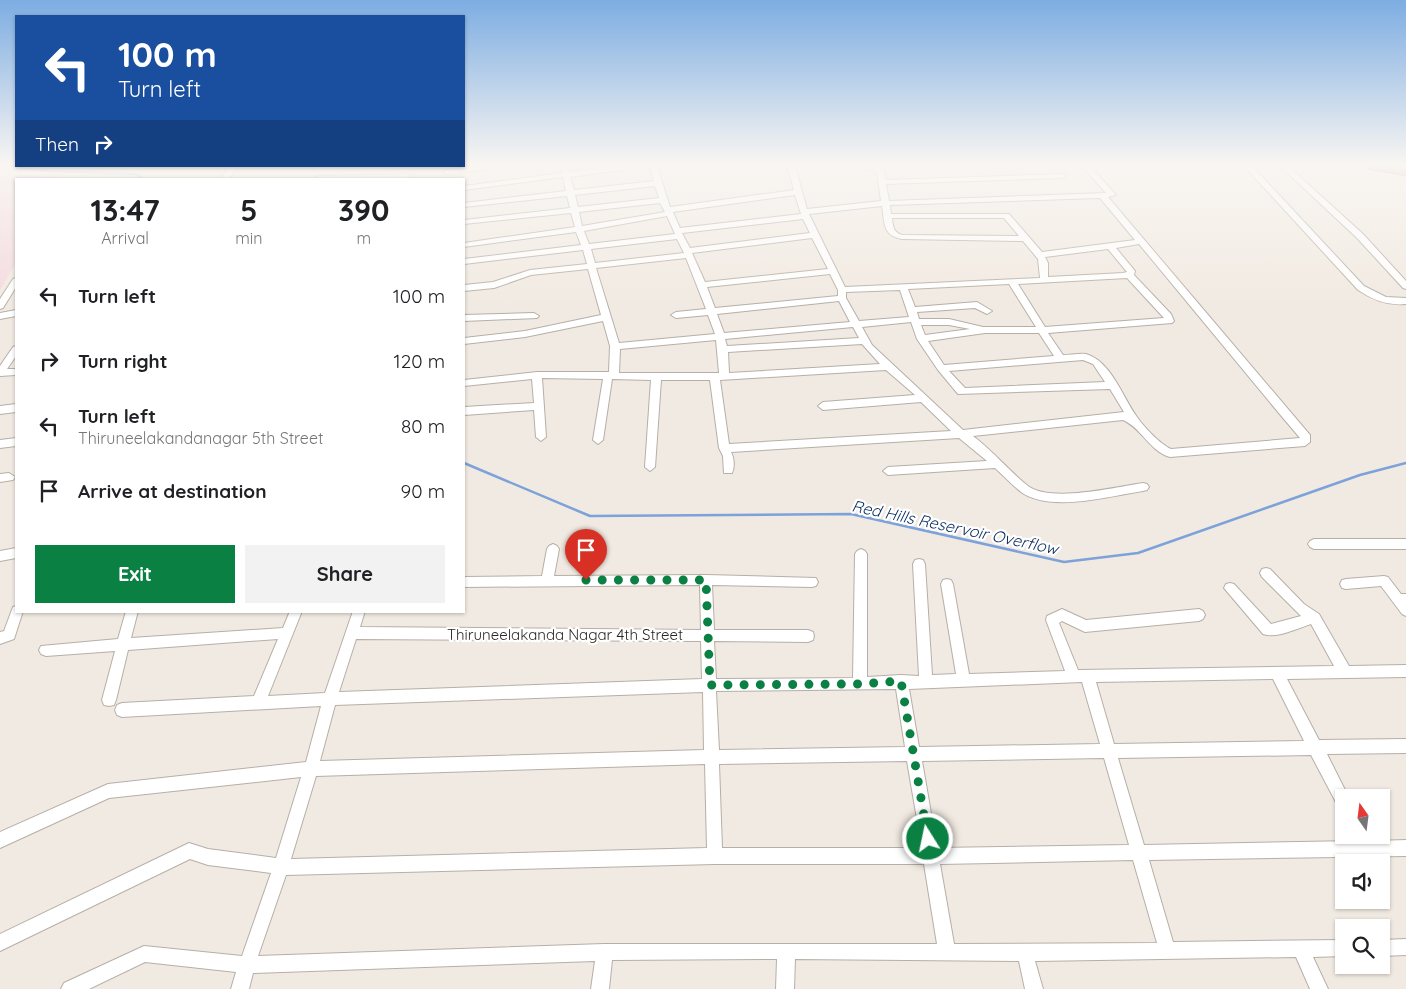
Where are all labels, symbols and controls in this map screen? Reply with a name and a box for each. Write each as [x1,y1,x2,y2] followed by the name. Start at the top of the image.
[118,32,217,76] text: 100 m
[35,35,100,100] icon: left
[118,75,201,103] text: Turn left
[89,130,117,158] icon: right
[35,132,79,156] text: Then
[90,191,160,229] text: 13:47
[240,191,257,229] text: 5
[338,191,389,229] text: 390
[101,228,149,248] text: Arrival
[235,228,262,248] text: min
[356,228,371,248] text: m
[35,282,63,310] icon: left
[78,284,156,308] text: Turn left
[393,284,445,308] text: 100 m
[35,347,63,375] icon: right
[78,349,167,373] text: Turn right
[394,349,445,373] text: 120 m
[78,404,156,428] text: Turn left
[35,412,63,440] icon: left
[401,414,445,438] text: 80 m
[78,428,323,448] text: Thiruneelakandanagar 5th Street
[35,477,63,505] icon: arrive
[78,479,267,503] text: Arrive at destination
[401,479,445,503] text: 90 m
[850,495,1062,559] water label: Red Hills Reservoir Overflow
[565,529,607,580] pin
[572,536,600,564] icon: arrive
[35,545,235,603] button: Exit
[245,545,445,603] button: Share
[447,625,683,644] street label: Thiruneelakanda Nagar 4th Street
[1335,789,1390,844] north arrow
[1335,789,1390,974] map controls
[901,812,953,864] position arrow
[1335,854,1390,909] button: sound
[1335,919,1390,974] button: search

